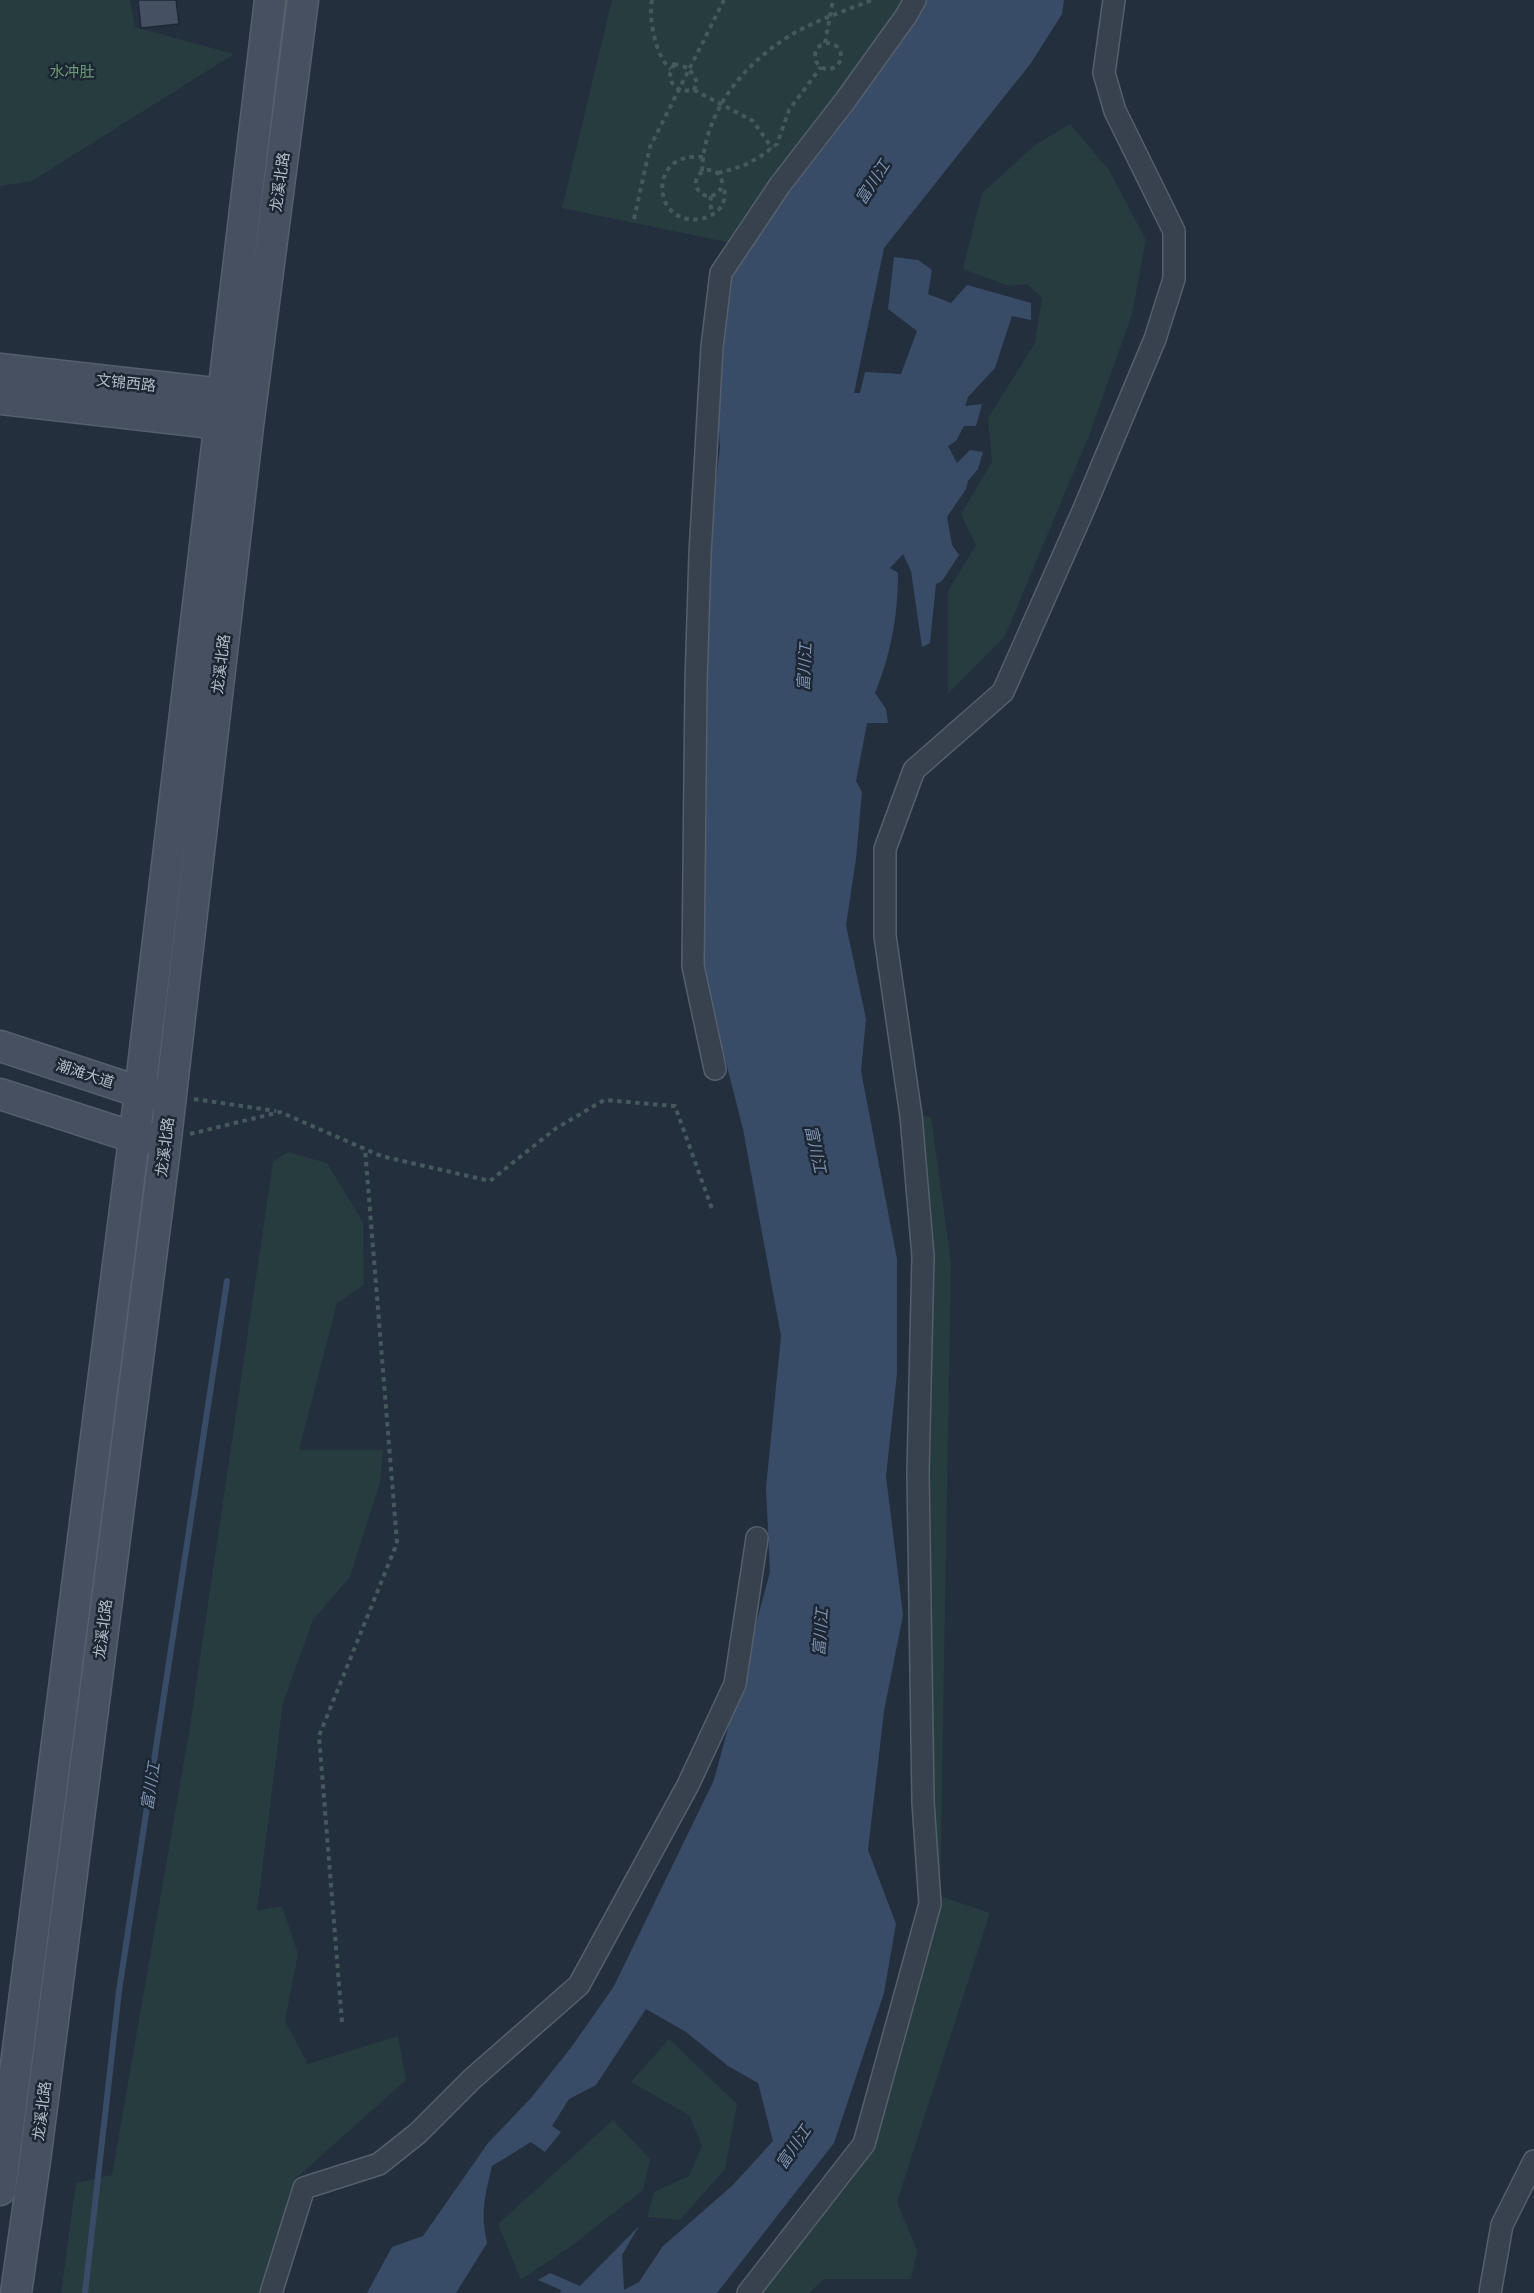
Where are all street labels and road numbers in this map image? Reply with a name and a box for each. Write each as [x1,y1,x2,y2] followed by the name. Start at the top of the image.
[266,151,292,213] street label: 龙溪北路
[95,370,157,394] street label: 文锦西路
[207,633,233,695] street label: 龙溪北路
[54,1055,117,1091] street label: 潮滩大道
[151,1116,177,1178] street label: 龙溪北路
[89,1598,115,1660] street label: 龙溪北路
[28,2080,54,2142] street label: 龙溪北路

